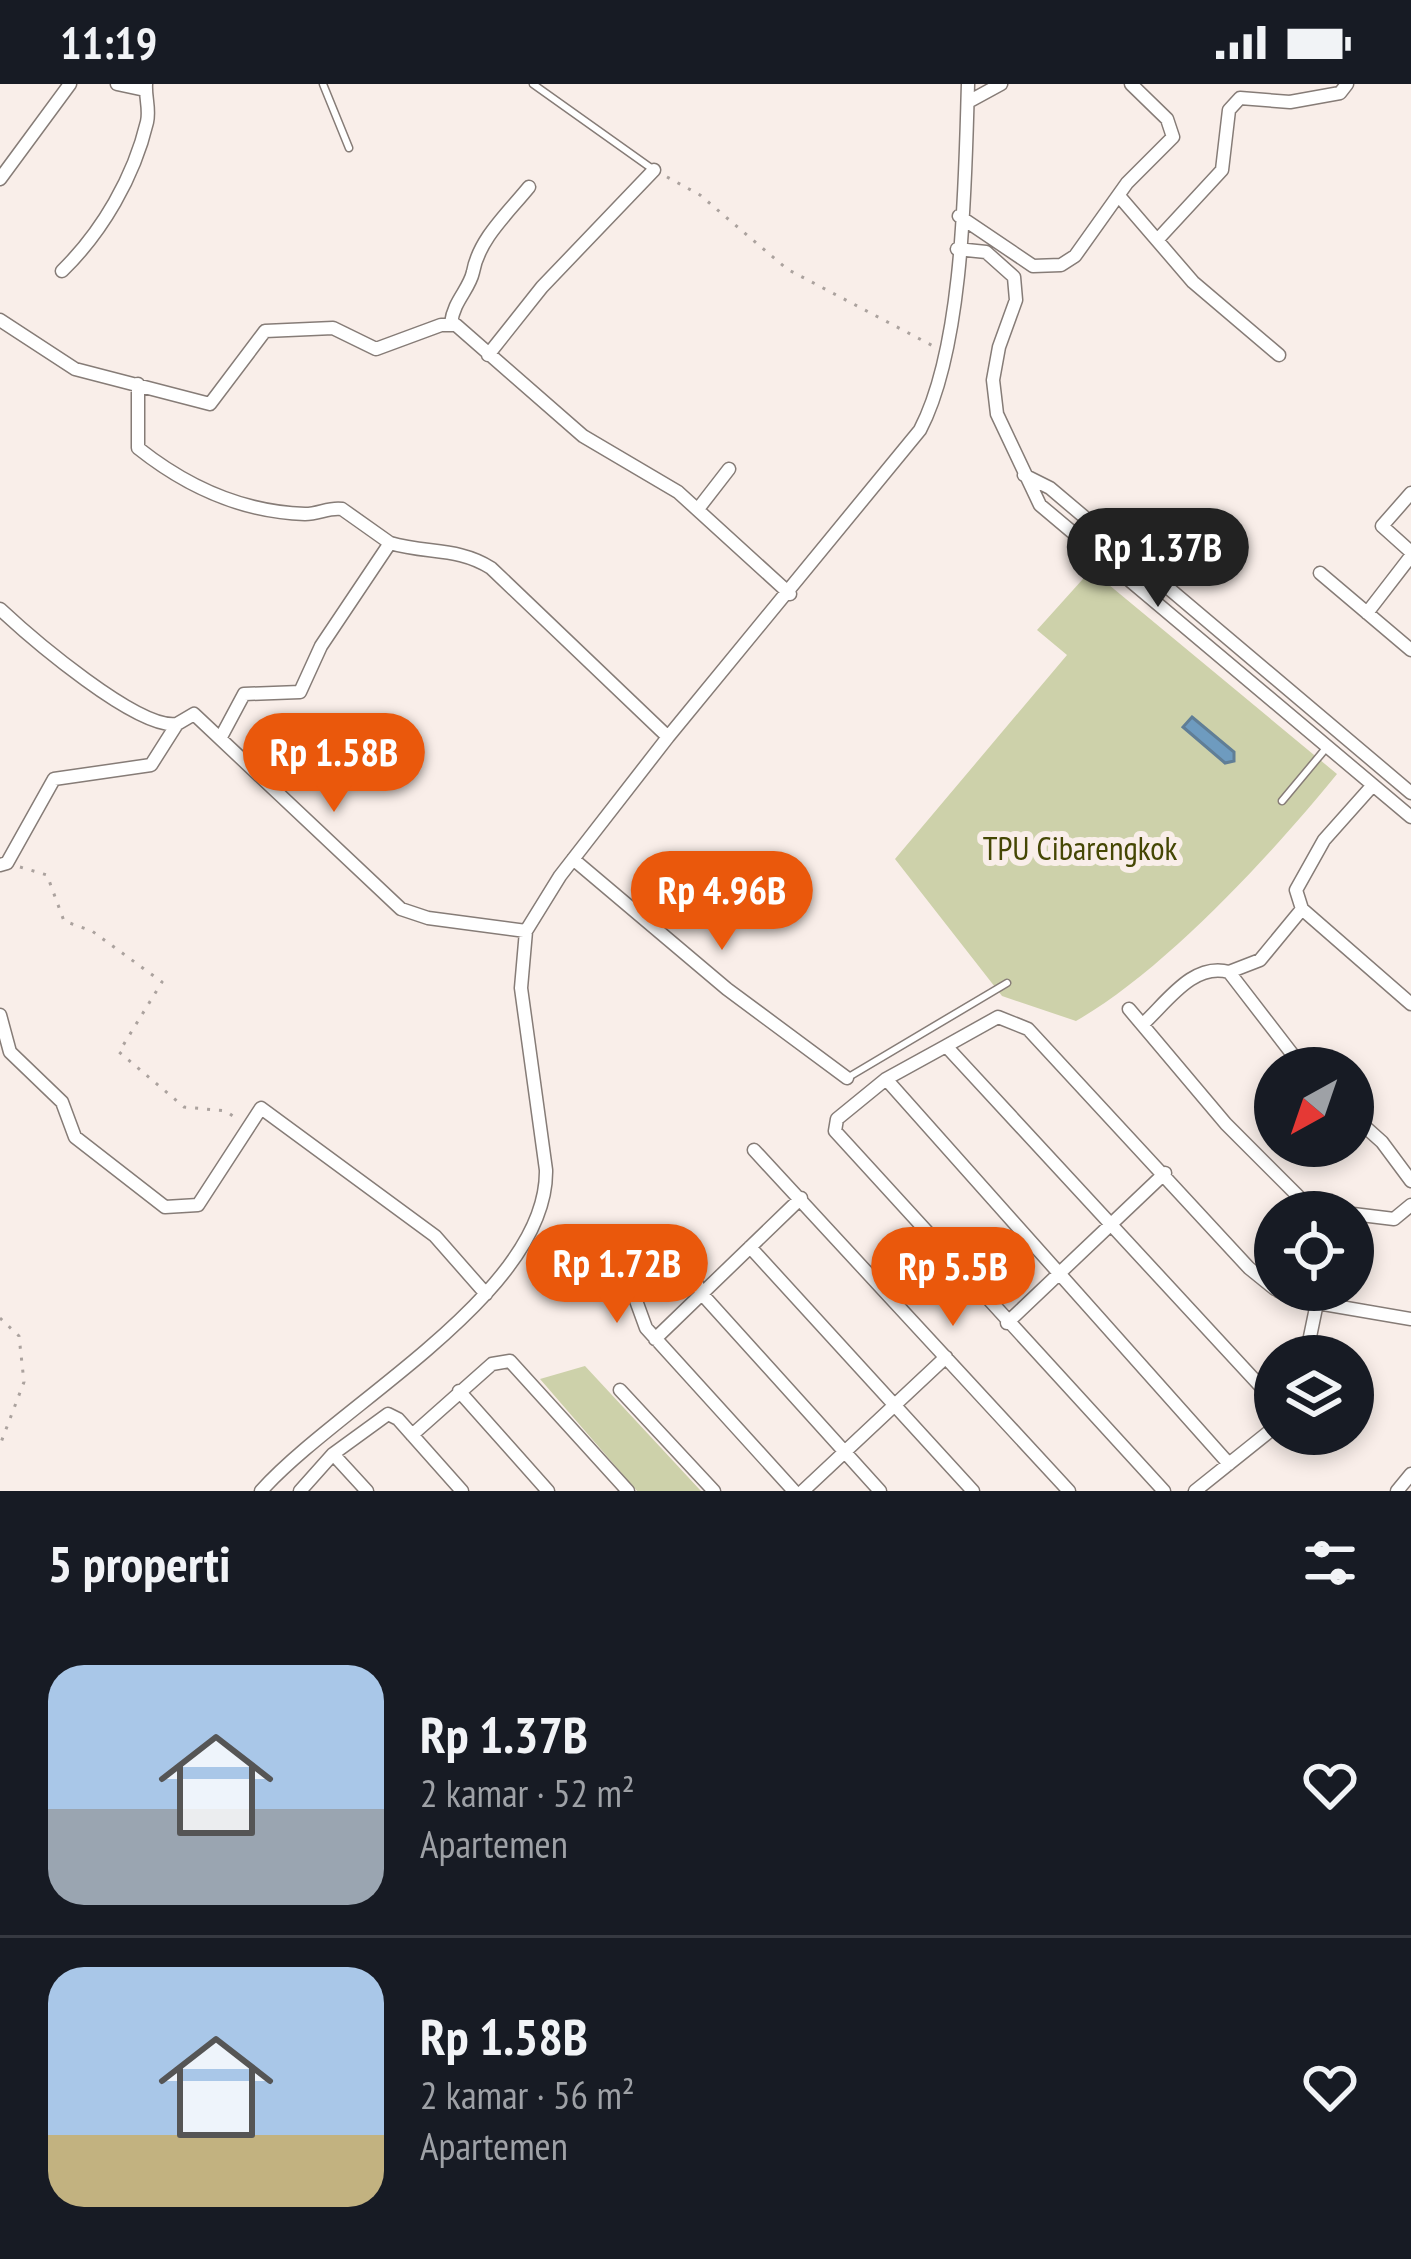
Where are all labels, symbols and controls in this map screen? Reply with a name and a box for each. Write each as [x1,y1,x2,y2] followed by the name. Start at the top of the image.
[60,13,157,71] text: 11:19
[1034,508,1282,610] pin: Rp 1.37B
[1094,521,1222,572] text: Rp 1.37B
[210,713,458,815] pin: Rp 1.58B
[270,726,398,777] text: Rp 1.58B
[983,826,1177,869] park label: TPU Cibarengkok
[598,851,846,953] pin: Rp 4.96B
[658,864,786,915] text: Rp 4.96B
[1254,1047,1374,1167] north arrow
[1254,1047,1374,1455] map controls
[1254,1191,1374,1311] button: locate
[493,1224,741,1326] pin: Rp 1.72B
[842,1227,1064,1329] pin: Rp 5.5B
[553,1237,681,1288] text: Rp 1.72B
[898,1240,1008,1291] text: Rp 5.5B
[1254,1335,1374,1455] button: layers
[48,1530,230,1596] text: 5 properti
[1297,1530,1363,1596] icon: filters
[420,1701,588,1767] text: Rp 1.37B
[144,1713,288,1857] icon: home
[1297,1752,1363,1818] icon: heart
[420,1767,635,1818] text: 2 kamar · 52 m²
[420,1818,568,1869] text: Apartemen
[420,2003,588,2069] text: Rp 1.58B
[144,2015,288,2159] icon: home
[1297,2054,1363,2120] icon: heart
[420,2069,635,2120] text: 2 kamar · 56 m²
[420,2120,568,2171] text: Apartemen

